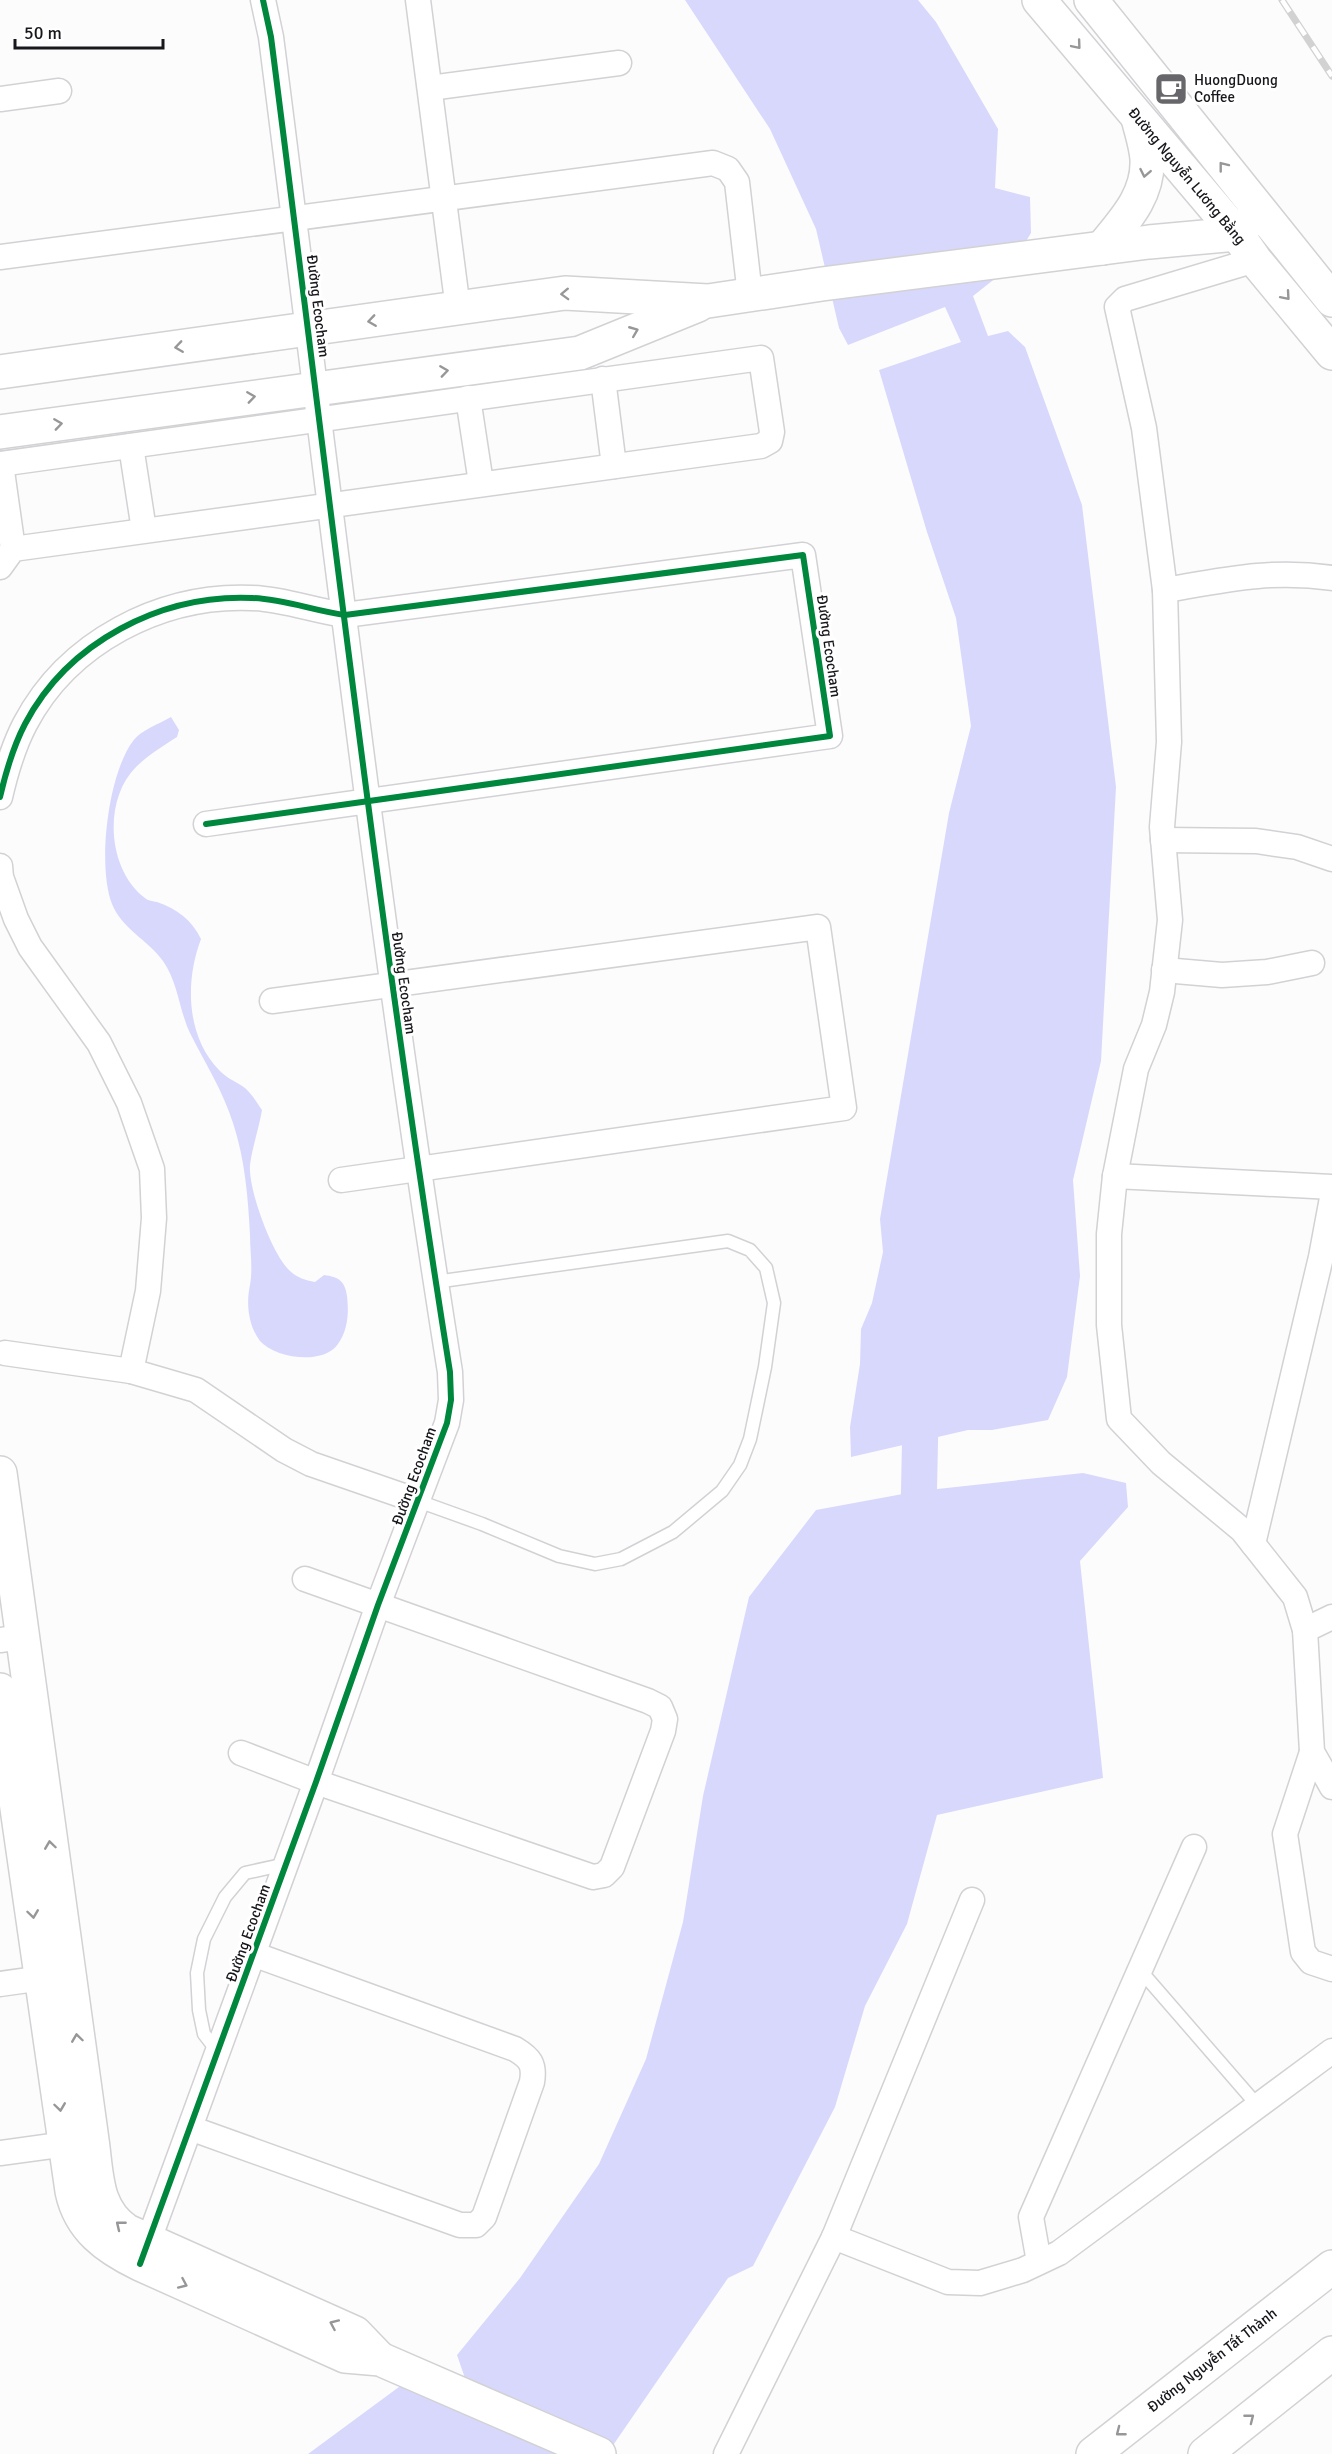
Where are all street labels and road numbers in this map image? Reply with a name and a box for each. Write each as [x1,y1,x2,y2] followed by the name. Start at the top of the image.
[1124,103,1250,248] street label: Đường Nguyễn Lương Bằng
[303,254,333,358] street label: Đường Ecocham
[813,594,845,698] street label: Đường Ecocham
[388,931,420,1035] street label: Đường Ecocham
[388,1424,440,1528] street label: Đường Ecocham
[222,1881,274,1985] street label: Đường Ecocham
[1143,2303,1280,2416] street label: Đường Nguyễn Tất Thành

